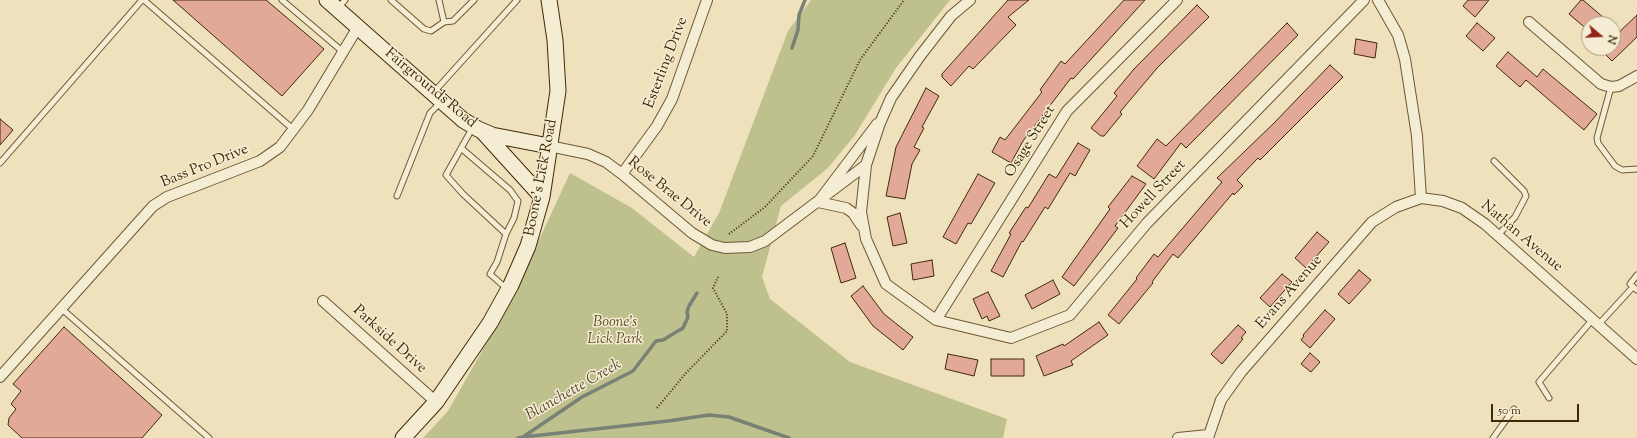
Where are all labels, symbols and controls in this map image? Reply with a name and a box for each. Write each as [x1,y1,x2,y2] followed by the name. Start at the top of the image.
[641,15,693,111] street label: Esterling Drive
[1581,16,1621,56] north arrow
[1602,33,1620,46] text: N
[380,45,480,133] street label: Fairgrounds Road
[1002,103,1060,181] street label: Osage Street
[522,118,562,238] street label: Boone's Lick Road
[159,141,251,193] street label: Bass Pro Drive
[623,154,715,232] street label: Rose Brae Drive
[1118,157,1190,233] street label: Howell Street
[1476,197,1566,277] street label: Nathan Avenue
[1253,252,1327,334] street label: Evans Avenue
[348,302,430,378] street label: Parkside Drive
[587,314,643,349] park label: Boone's Lick Park
[523,356,625,426] water label: Blanchette Creek
[1493,396,1581,422] scale bar
[1498,402,1521,420] text: 50 m

